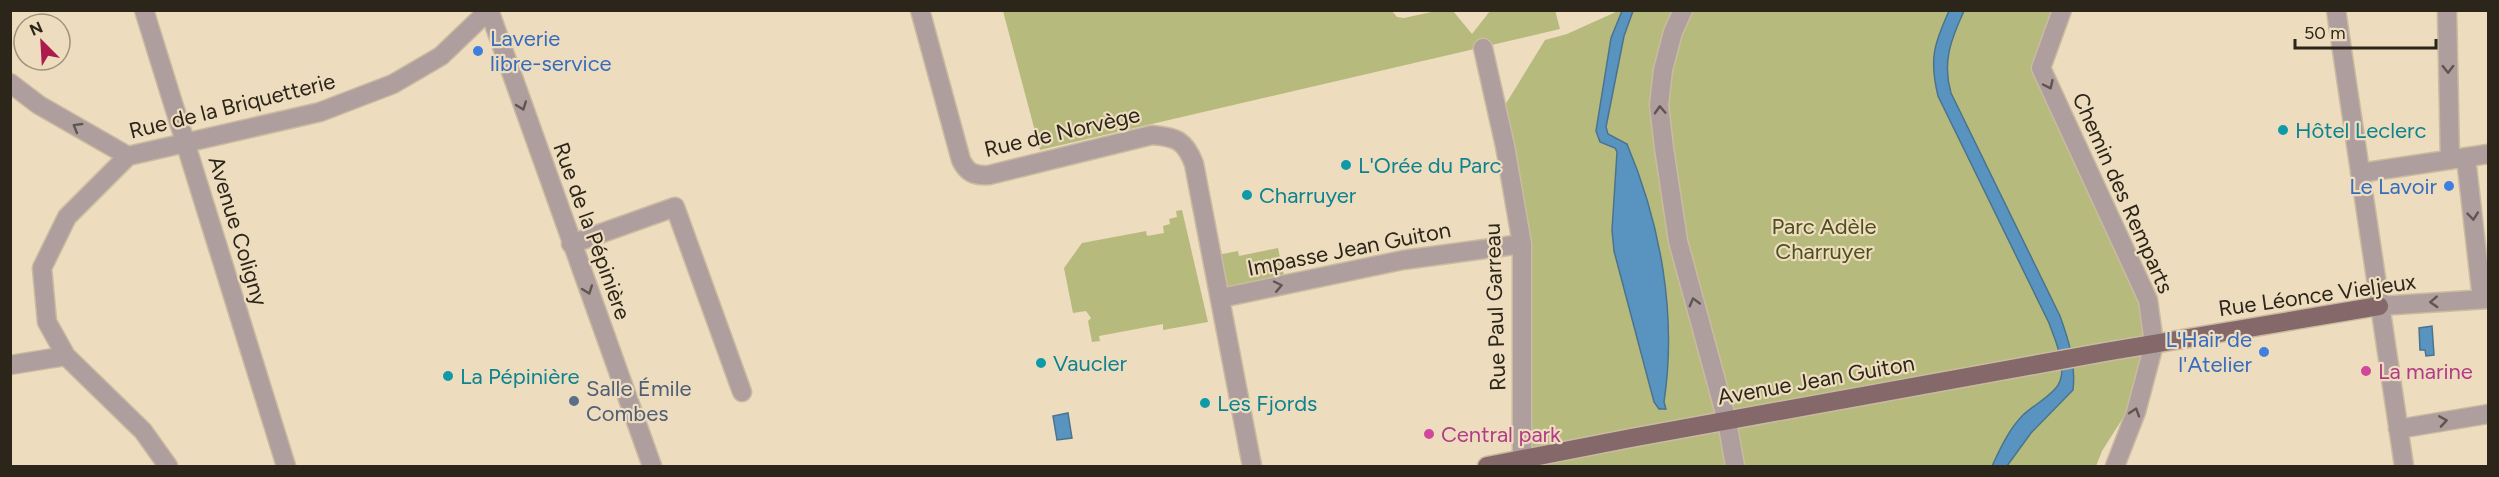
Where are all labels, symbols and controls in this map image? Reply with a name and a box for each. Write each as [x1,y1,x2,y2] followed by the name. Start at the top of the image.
[12,12,72,72] north arrow
[2295,12,2436,50] scale bar
[27,18,46,40] text: N
[2304,22,2346,44] text: 50 m
[490,25,612,77] place label: Laverie libre-service
[471,44,485,58] marker: Laverie libre-service
[2442,64,2454,73] one-way arrow
[126,67,338,145] street label: Rue de la Briquetterie
[2041,78,2053,89] one-way arrow
[2067,88,2179,298] street label: Chemin des Remparts
[514,100,527,111] one-way arrow
[981,101,1143,163] street label: Rue de Norvège
[1654,105,1667,114] one-way arrow
[2295,117,2426,144] place label: Hôtel Leclerc
[73,123,83,134] one-way arrow
[2276,123,2290,137] marker: Hôtel Leclerc
[547,139,637,323] street label: Rue de la Pépinière
[1358,152,1502,179] place label: L'Orée du Parc
[202,153,274,309] street label: Avenue Coligny
[1339,158,1353,172] marker: L'Orée du Parc
[2349,173,2438,200] place label: Le Lavoir
[2442,179,2456,193] marker: Le Lavoir
[1259,182,1357,209] place label: Charruyer
[1240,188,1254,202] marker: Charruyer
[2466,211,2478,220] one-way arrow
[1771,213,1877,265] park label: Parc Adèle Charruyer
[1245,216,1453,282] street label: Impasse Jean Guiton
[1479,223,1511,391] street label: Rue Paul Garreau
[2216,268,2418,322] street label: Rue Léonce Vieljeux
[1273,281,1283,294] one-way arrow
[581,284,593,295] one-way arrow
[2429,295,2438,308] one-way arrow
[1688,297,1701,307] one-way arrow
[2166,326,2253,378] place label: L'Hair de l'Atelier
[2257,345,2271,359] marker: L'Hair de l'Atelier
[1715,349,1917,411] street label: Avenue Jean Guiton
[1053,350,1128,377] place label: Vaucler
[1034,356,1048,370] marker: Vaucler
[2378,358,2473,385] place label: La marine
[460,363,580,390] place label: La Pépinière
[2359,364,2373,378] marker: La marine
[441,369,455,383] marker: La Pépinière
[586,375,692,427] place label: Salle Émile Combes
[1217,390,1317,417] place label: Les Fjords
[567,394,581,408] marker: Salle Émile Combes
[1198,396,1212,410] marker: Les Fjords
[2128,407,2140,418] one-way arrow
[2438,415,2448,428] one-way arrow
[1441,421,1561,448] place label: Central park
[1422,427,1436,441] marker: Central park

